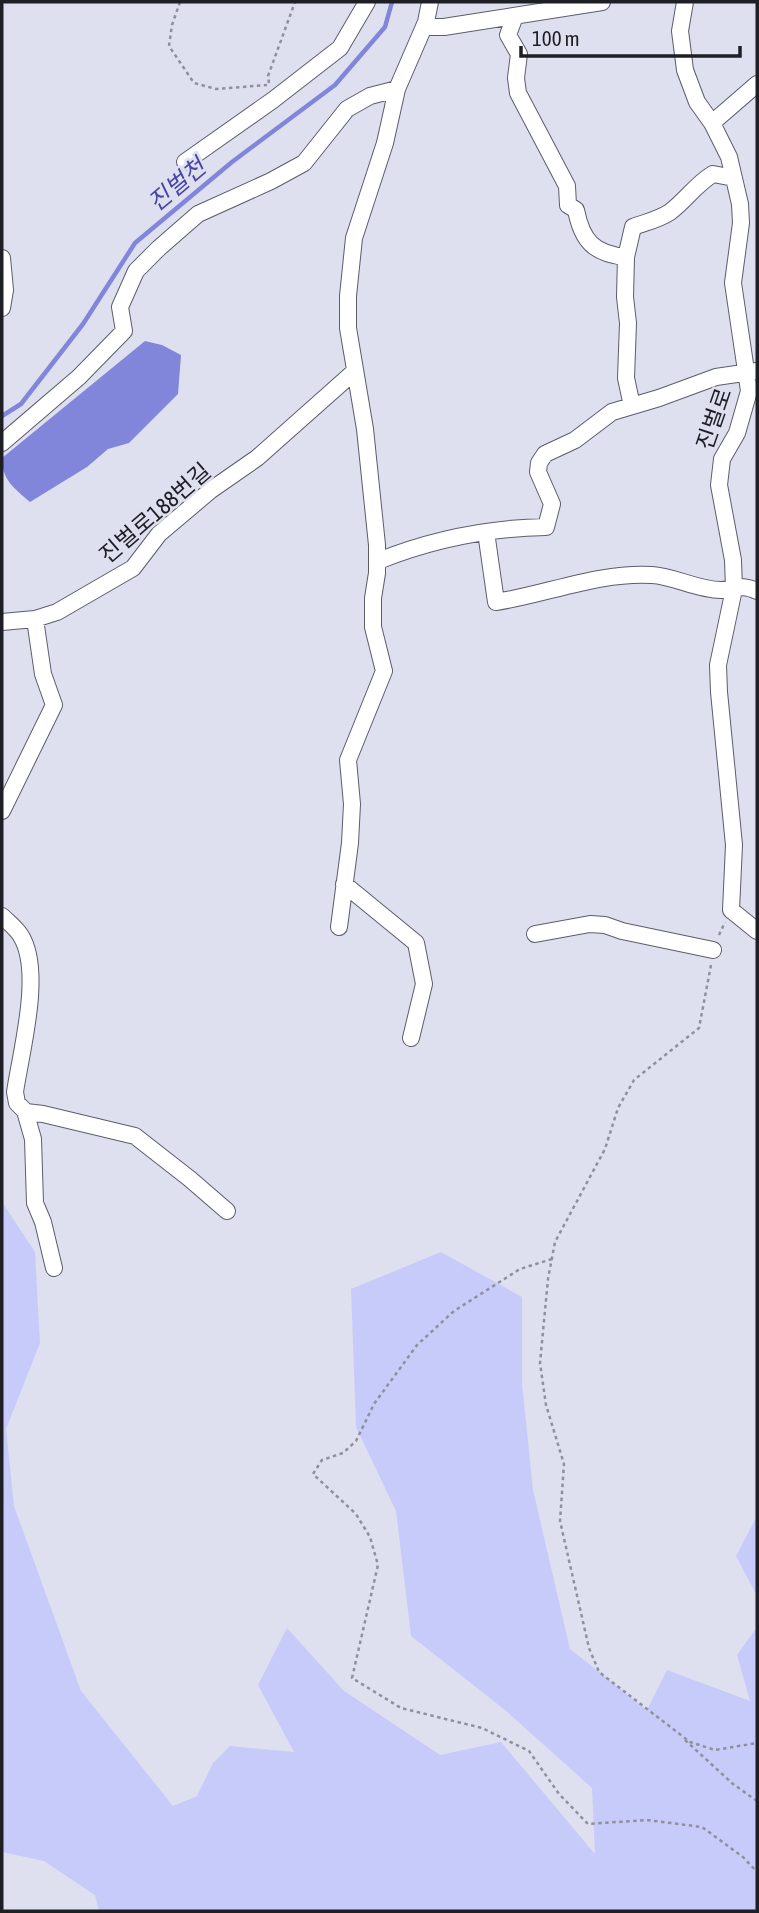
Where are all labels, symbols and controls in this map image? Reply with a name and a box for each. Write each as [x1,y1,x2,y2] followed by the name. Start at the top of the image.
[521,14,740,58] scale bar
[532,26,580,50] text: 100 m
[143,151,213,216] water label: 진벌천
[691,385,737,453] street label: 진벌로
[94,458,216,568] street label: 진벌로188번길

